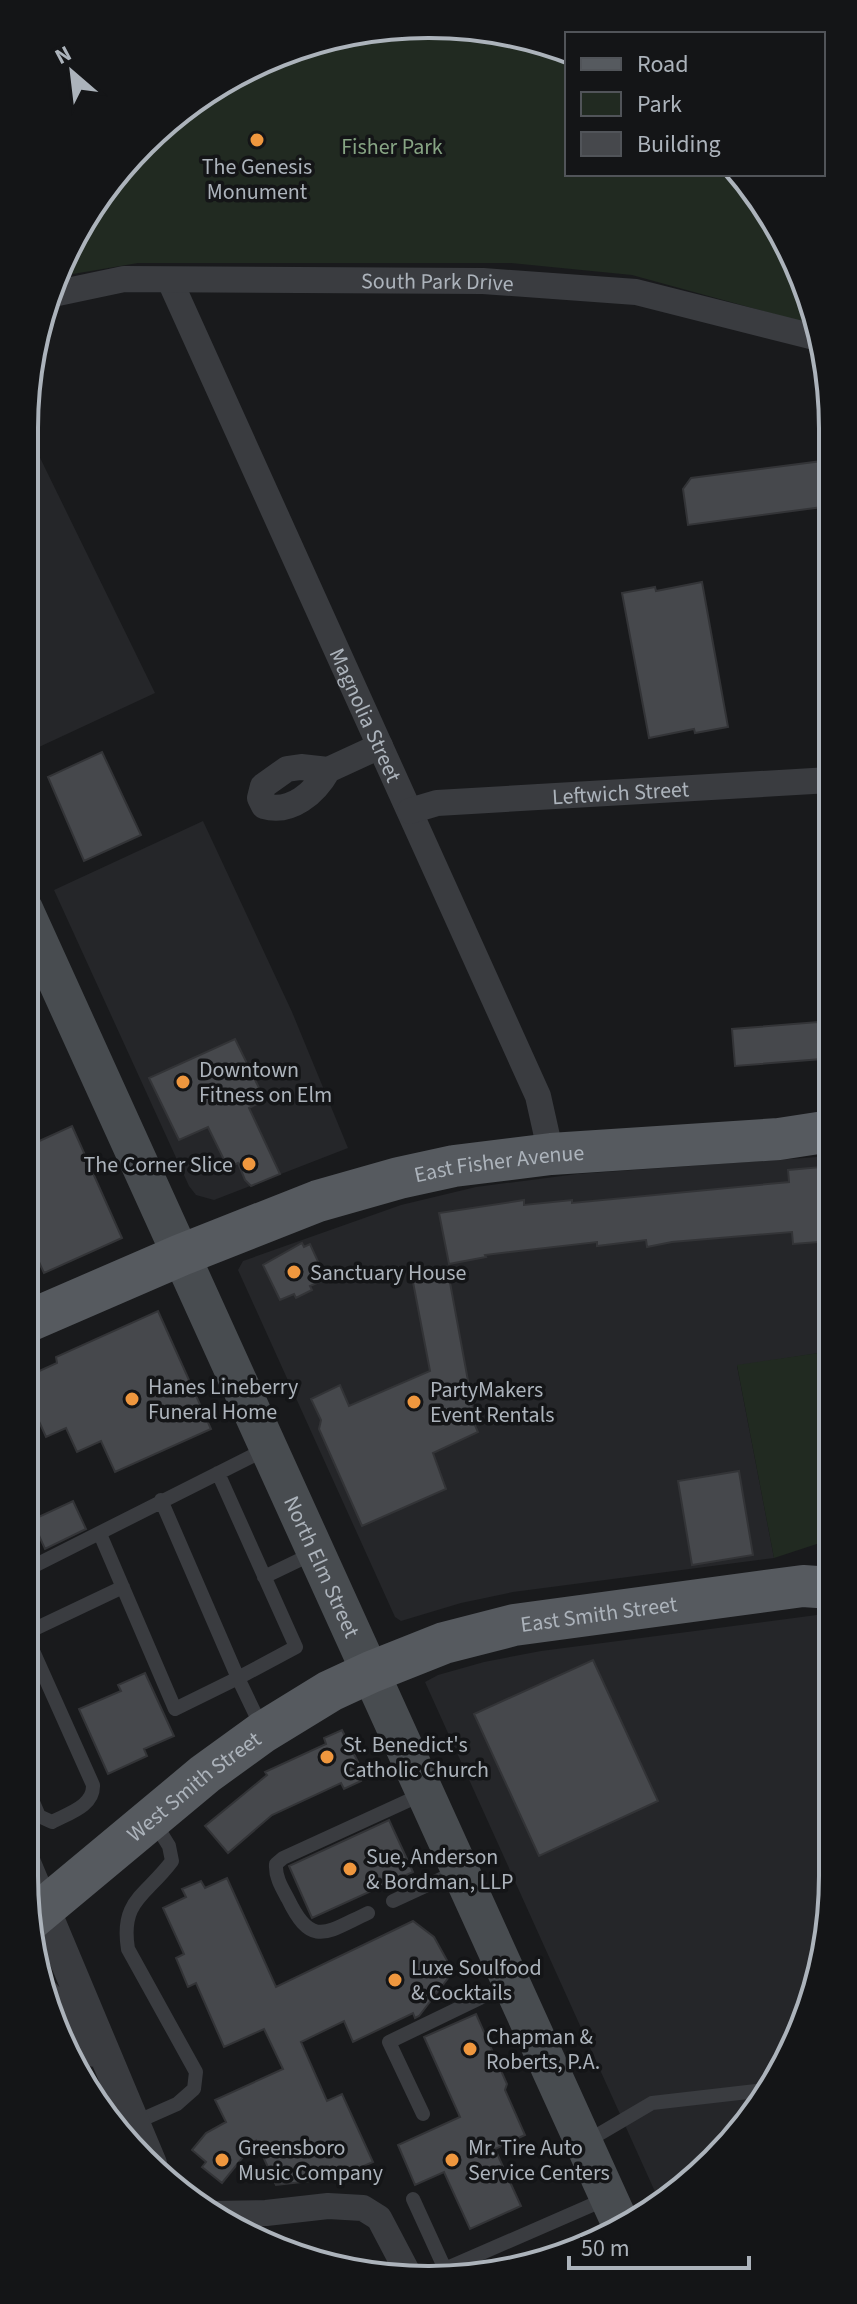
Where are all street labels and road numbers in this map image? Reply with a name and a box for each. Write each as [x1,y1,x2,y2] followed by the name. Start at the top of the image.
[361,265,515,300] street label: South Park Drive
[321,643,409,788] street label: Magnolia Street
[551,773,691,813] street label: Leftwich Street
[411,1137,585,1191] street label: East Fisher Avenue
[275,1491,368,1644] street label: North Elm Street
[518,1588,680,1641] street label: East Smith Street
[120,1723,268,1850] street label: West Smith Street

